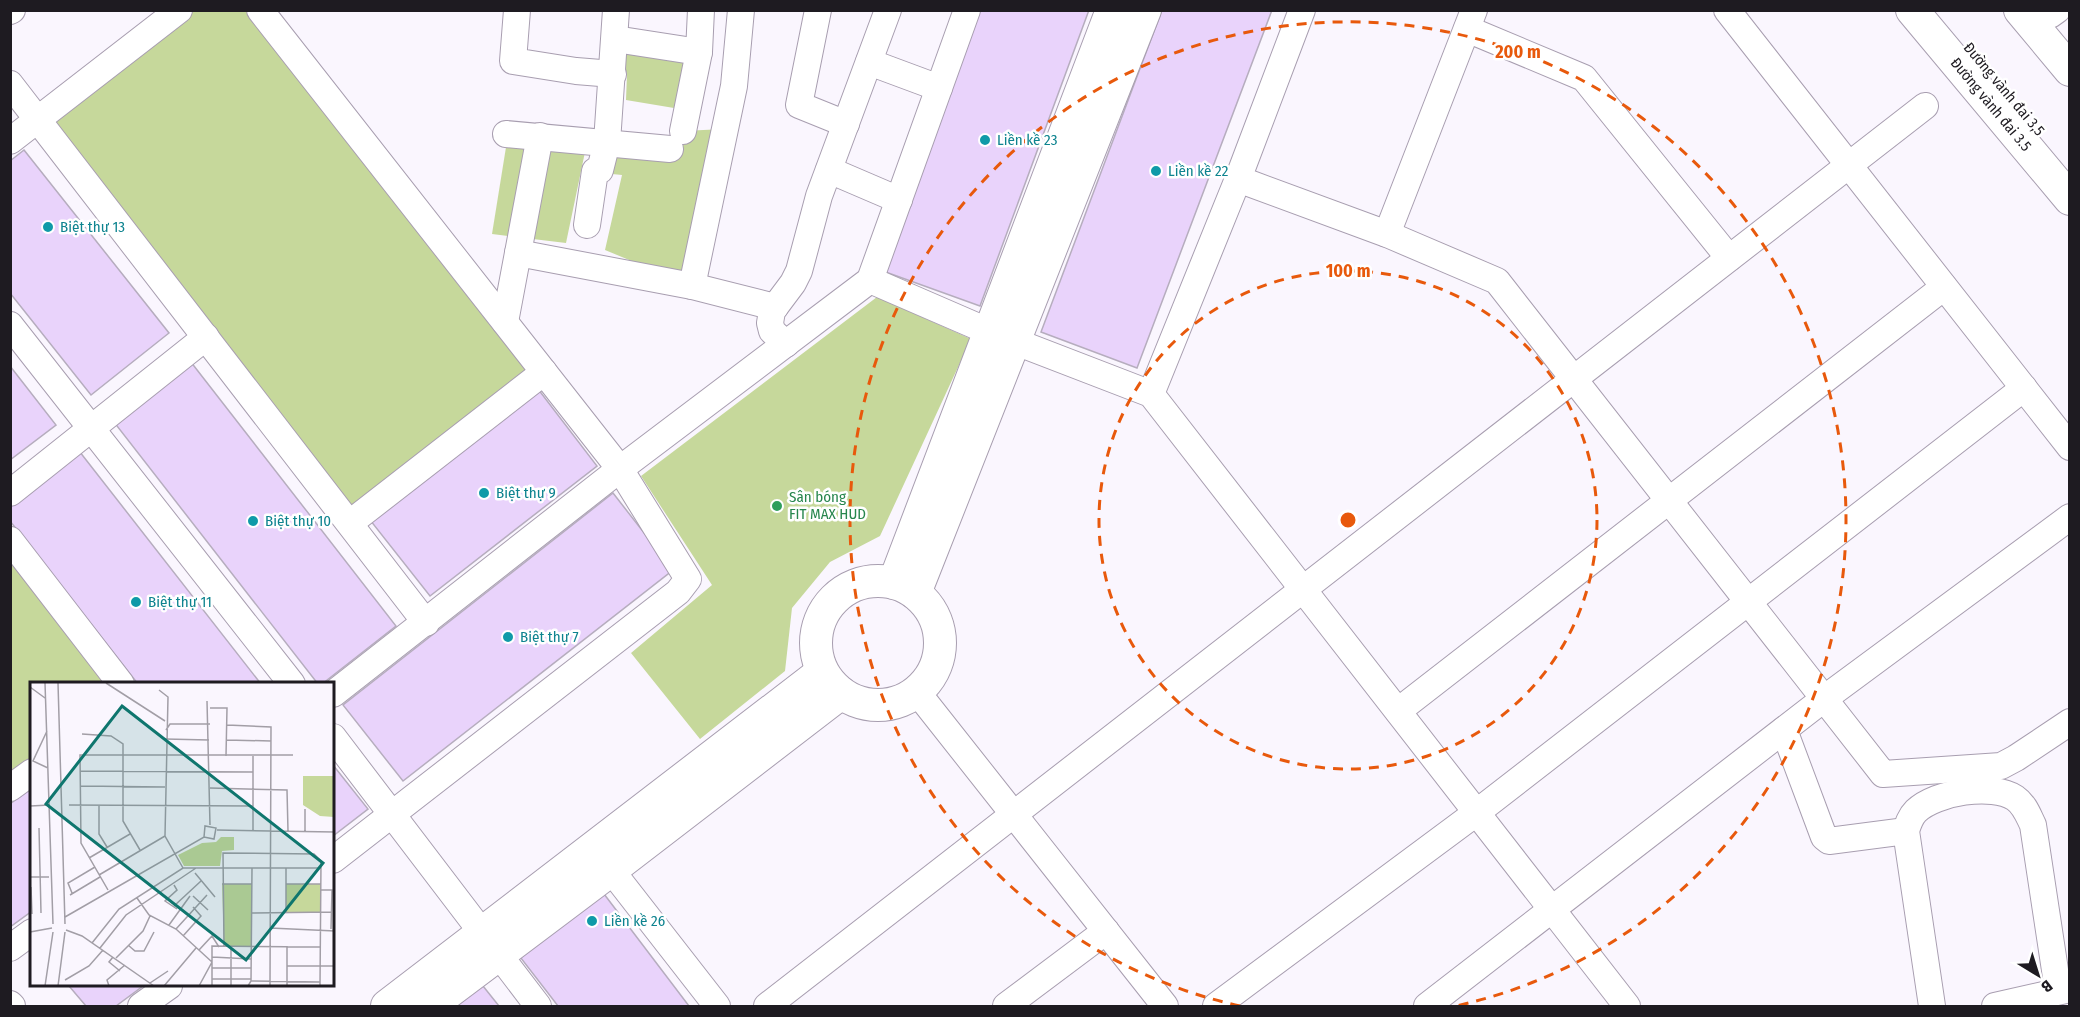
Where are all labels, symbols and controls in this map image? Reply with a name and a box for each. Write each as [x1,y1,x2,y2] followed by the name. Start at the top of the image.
[1960,39,2048,139] street label: Đường vành đai 3,5
[1494,41,1541,63] text: 200 m
[1947,54,2035,155] street label: Đường vành đai 3.5
[997,131,1058,149] place label: Liền kề 23
[978,133,992,147] marker: Liền kề 23
[1168,162,1229,180] place label: Liền kề 22
[1149,164,1163,178] marker: Liền kề 22
[60,218,125,236] place label: Biệt thự 13
[41,220,55,234] marker: Biệt thự 13
[1326,260,1370,282] text: 100 m
[496,484,556,502] place label: Biệt thự 9
[477,486,491,500] marker: Biệt thự 9
[789,488,866,523] place label: Sân bóng FIT MAX HUD
[770,499,784,513] marker: Sân bóng FIT MAX HUD
[1338,510,1358,530] centre of rings
[265,512,331,530] place label: Biệt thự 10
[246,514,260,528] marker: Biệt thự 10
[148,593,212,611] place label: Biệt thự 11
[129,595,143,609] marker: Biệt thự 11
[520,628,579,646] place label: Biệt thự 7
[501,630,515,644] marker: Biệt thự 7
[30,682,334,987] inset map
[604,912,665,930] place label: Liền kề 26
[585,914,599,928] marker: Liền kề 26
[2008,945,2068,1005] north arrow
[2038,976,2056,997] text: B

